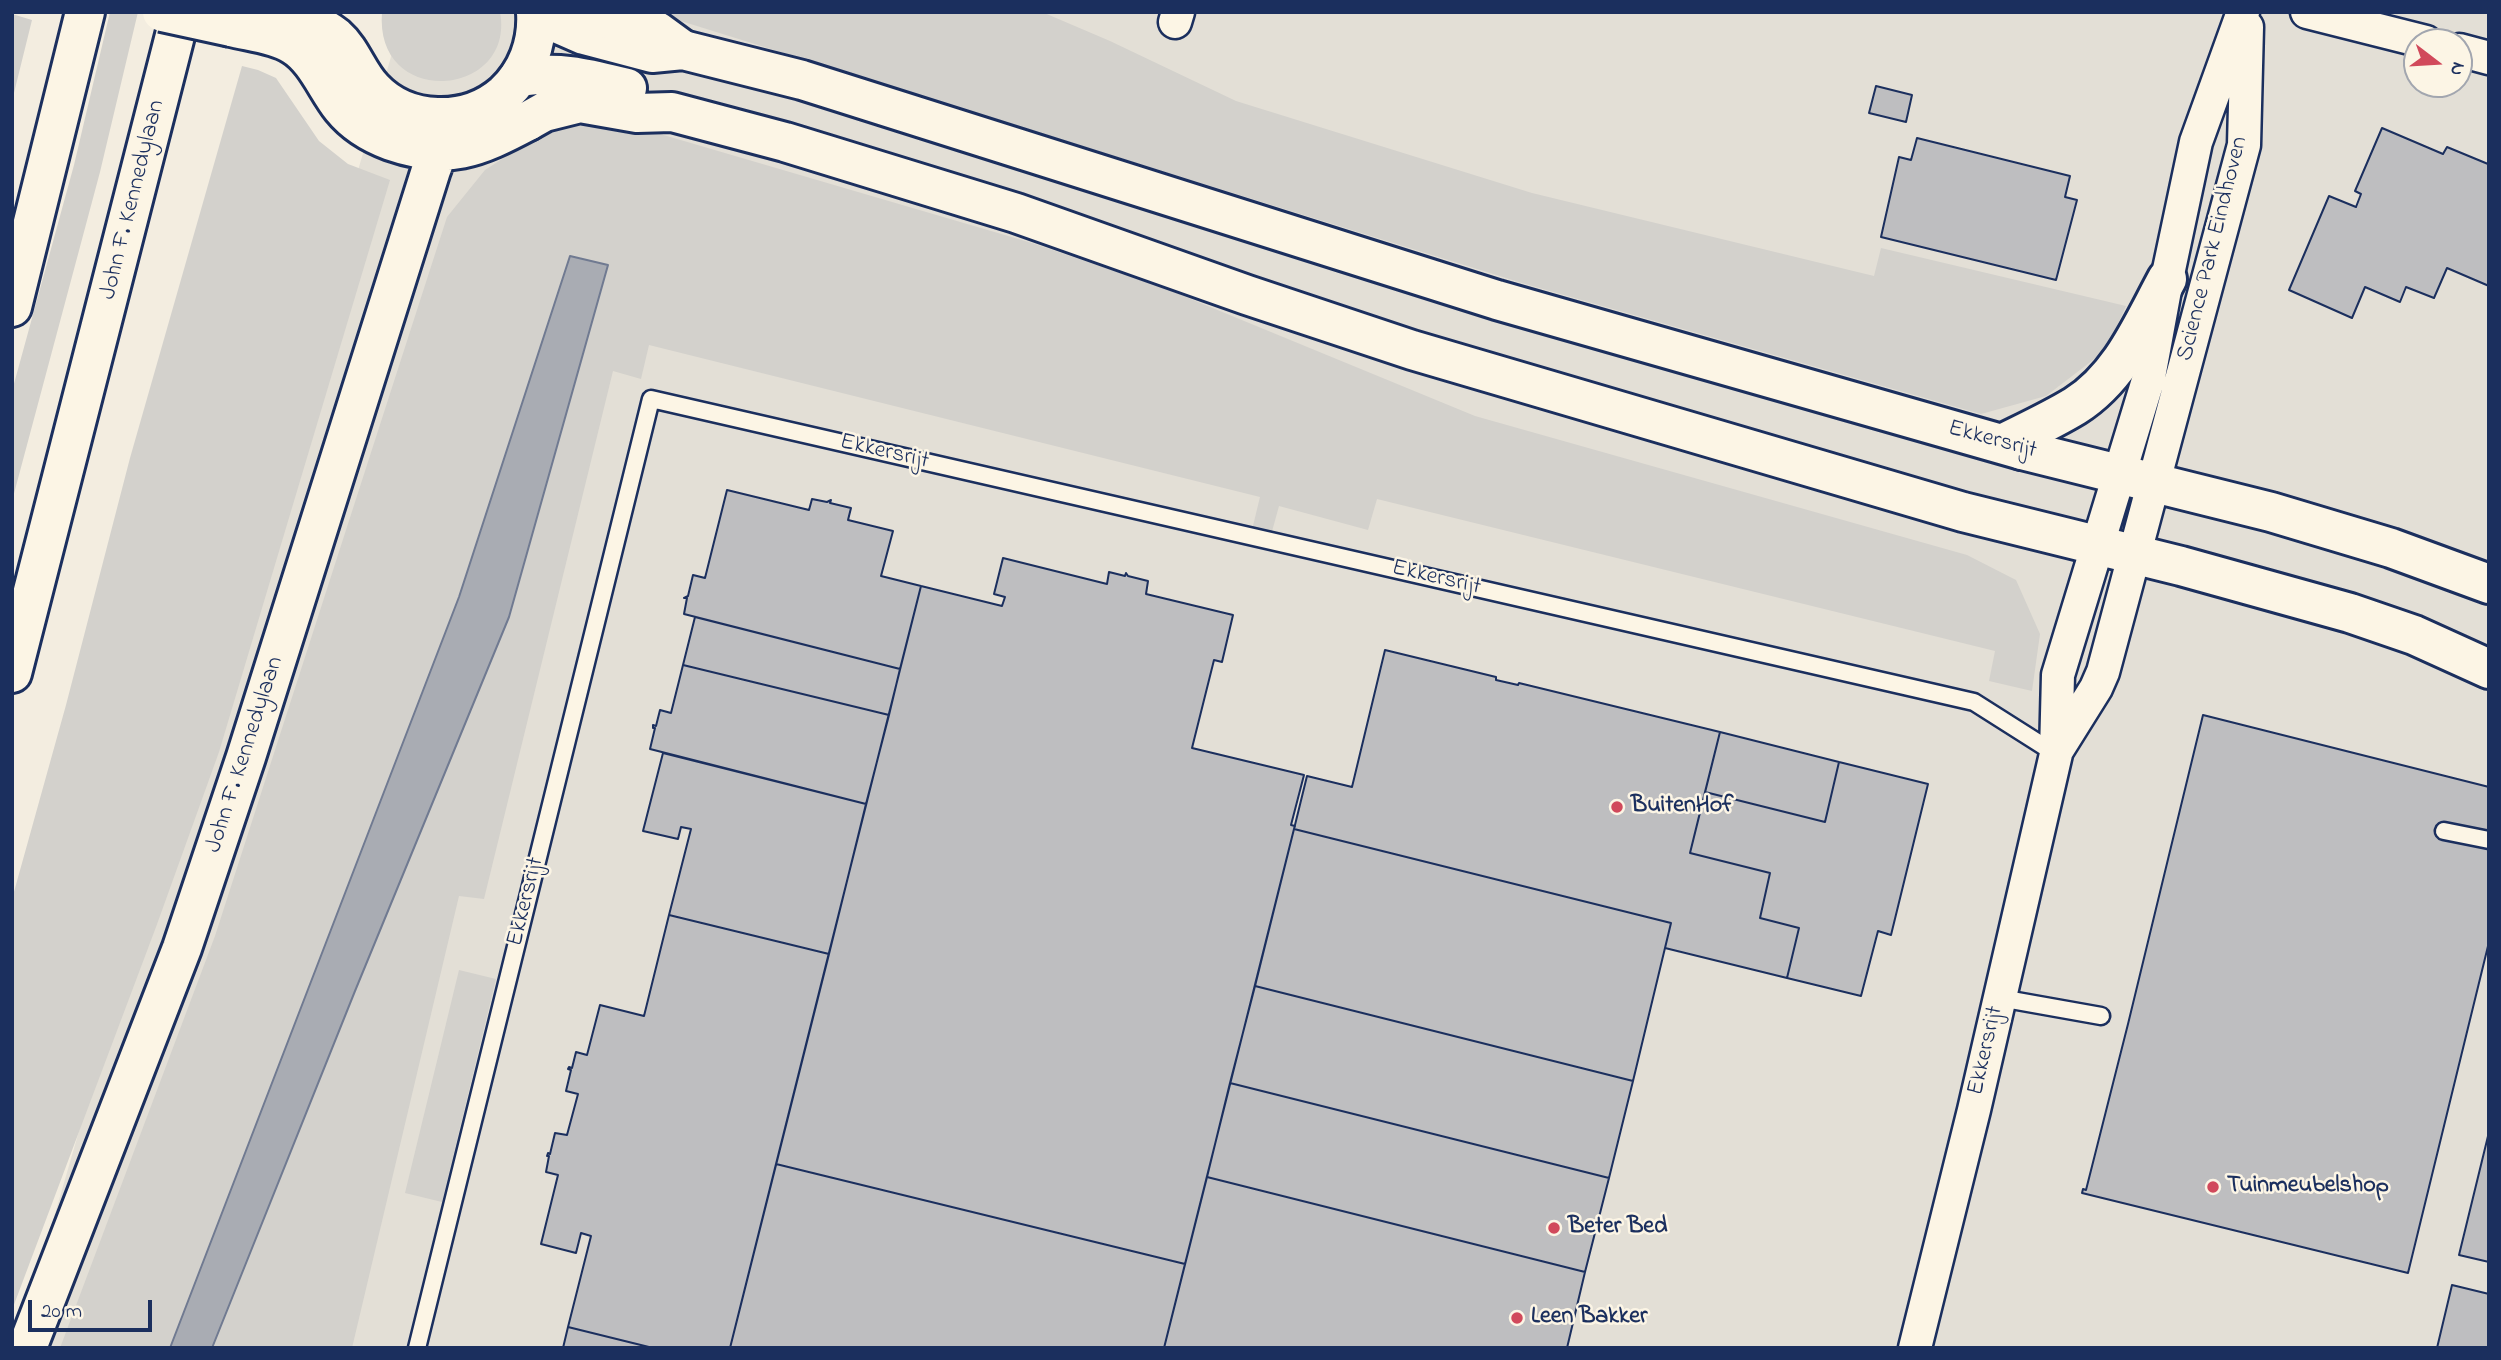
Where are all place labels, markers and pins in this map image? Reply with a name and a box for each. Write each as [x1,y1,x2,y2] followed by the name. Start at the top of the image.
[1631,793,1733,821] place label: BuitenHof
[1609,799,1625,815] marker: BuitenHof
[2227,1173,2389,1201] place label: Tuinmeubelshop
[2205,1179,2221,1195] marker: Tuinmeubelshop
[1568,1214,1668,1242] place label: Beter Bed
[1546,1220,1562,1236] marker: Beter Bed
[1531,1304,1648,1332] place label: Leen Bakker
[1509,1310,1525,1326] marker: Leen Bakker

